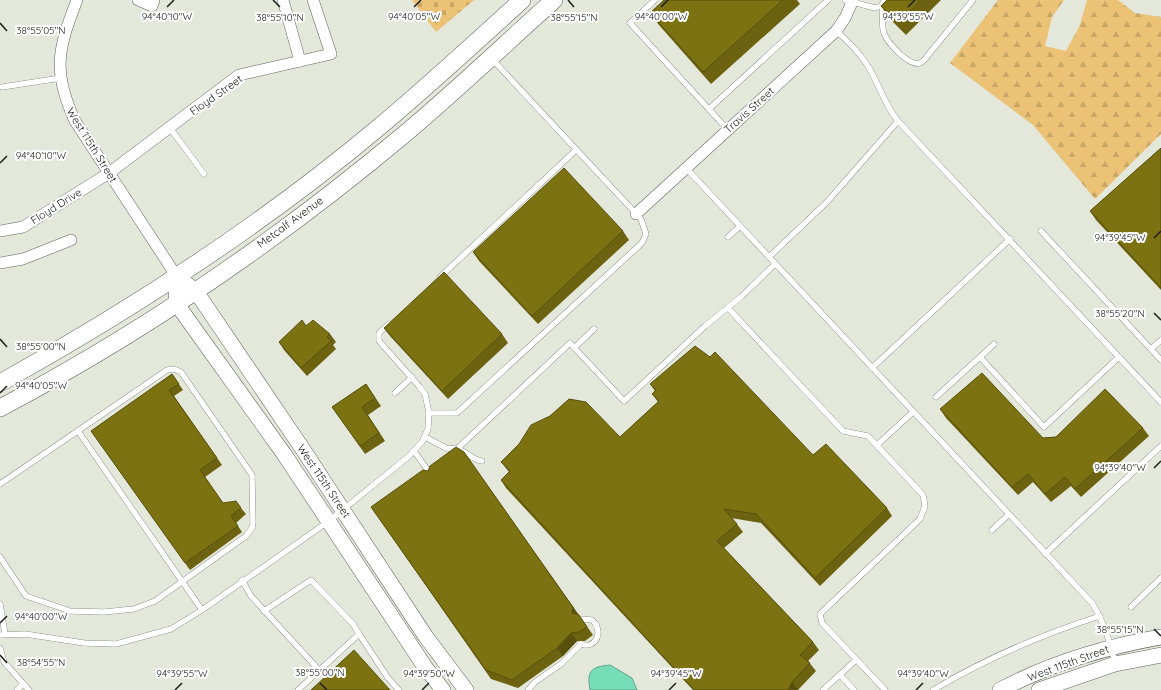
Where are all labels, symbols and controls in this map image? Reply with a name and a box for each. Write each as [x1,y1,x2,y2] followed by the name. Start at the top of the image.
[142,10,193,23] text: 94°40'10"W
[388,10,440,23] text: 94°40'05"W
[635,10,688,23] text: 94°40'00"W
[882,10,934,23] text: 94°39'55"W
[256,11,304,24] text: 38°55'10"N
[550,11,598,24] text: 38°55'15"N
[16,24,66,37] text: 38°55'05"N
[187,72,245,118] street label: Floyd Street
[721,84,777,136] street label: Travis Street
[63,105,121,185] street label: West 115th Street
[16,149,67,162] text: 94°40'10"W
[28,185,84,227] street label: Floyd Drive
[254,193,326,251] street label: Metcalf Avenue
[1094,231,1146,244] text: 94°39'45"W
[1095,307,1145,320] text: 38°55'20"N
[16,340,66,353] text: 38°55'00"N
[15,379,67,392] text: 94°40'05"W
[294,442,354,521] street label: West 115th Street
[1094,461,1146,474] text: 94°39'40"W
[15,610,68,623] text: 94°40'00"W
[1096,623,1144,636] text: 38°55'15"N
[1025,642,1111,684] street label: West 115th Street
[17,656,65,669] text: 38°54'55"N
[295,666,345,679] text: 38°55'00"N
[156,667,208,680] text: 94°39'55"W
[403,667,455,680] text: 94°39'50"W
[650,667,702,680] text: 94°39'45"W
[897,667,949,680] text: 94°39'40"W

